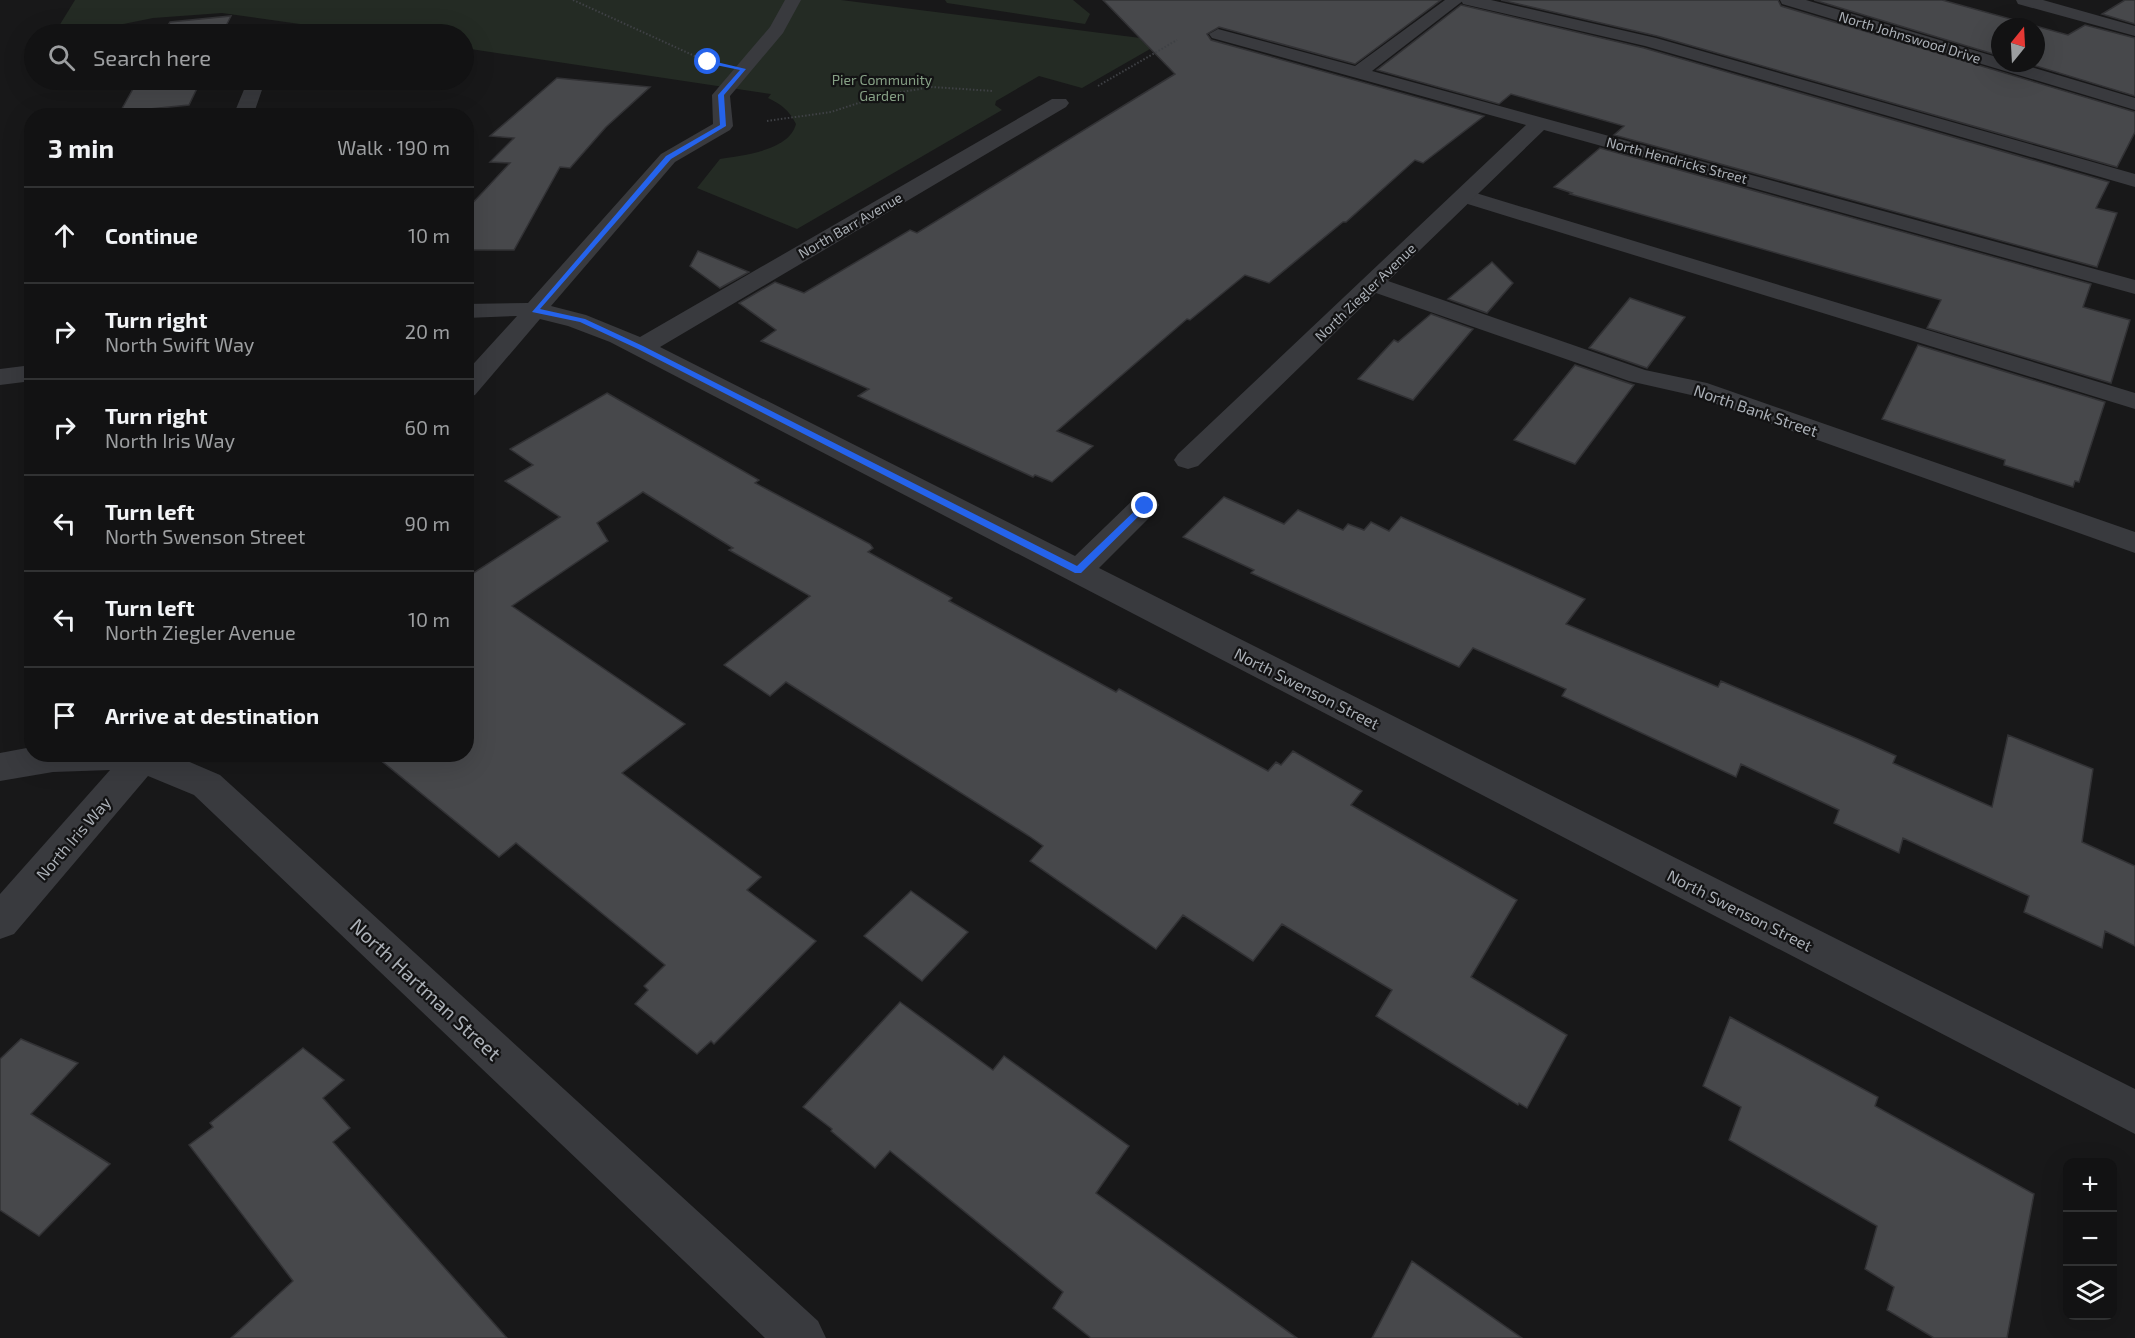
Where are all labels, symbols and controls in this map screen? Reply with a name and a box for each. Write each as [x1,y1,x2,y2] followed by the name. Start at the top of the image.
[1837,7,1983,67] street label: North Johnswood Drive
[1991,18,2045,72] north arrow
[24,24,474,90] search box
[45,41,78,74] icon: search
[93,44,211,70] text: Search here
[694,48,720,74] route start
[832,71,933,104] park label: Pier Community Garden
[48,132,114,163] text: 3 min
[1605,133,1749,187] street label: North Hendricks Street
[337,135,450,159] text: Walk · 190 m
[795,188,905,262] street label: North Barr Avenue
[48,219,81,252] icon: ahead
[105,222,198,248] text: Continue
[408,223,450,247] text: 10 m
[1311,240,1419,344] street label: North Ziegler Avenue
[105,306,207,332] text: Turn right
[48,315,81,348] icon: right
[405,319,450,343] text: 20 m
[105,332,254,356] text: North Swift Way
[1692,380,1820,440] street label: North Bank Street
[105,402,207,428] text: Turn right
[48,411,81,444] icon: right
[405,415,450,439] text: 60 m
[105,428,235,452] text: North Iris Way
[1131,492,1157,518] route end
[105,498,194,524] text: Turn left
[48,507,81,540] icon: left
[405,511,450,535] text: 90 m
[105,524,305,548] text: North Swenson Street
[105,594,194,620] text: Turn left
[48,603,81,636] icon: left
[408,607,450,631] text: 10 m
[105,620,296,644] text: North Ziegler Avenue
[1231,643,1383,733] street label: North Swenson Street
[48,699,81,732] icon: arrive
[105,702,319,728] text: Arrive at destination
[32,792,115,883] street label: North Iris Way
[1664,865,1816,955] street label: North Swenson Street
[346,913,507,1065] street label: North Hartman Street
[2063,1158,2117,1320] map controls
[2063,1158,2117,1212] button: +
[2063,1212,2117,1266] button: −
[2063,1266,2117,1320] button: layers

